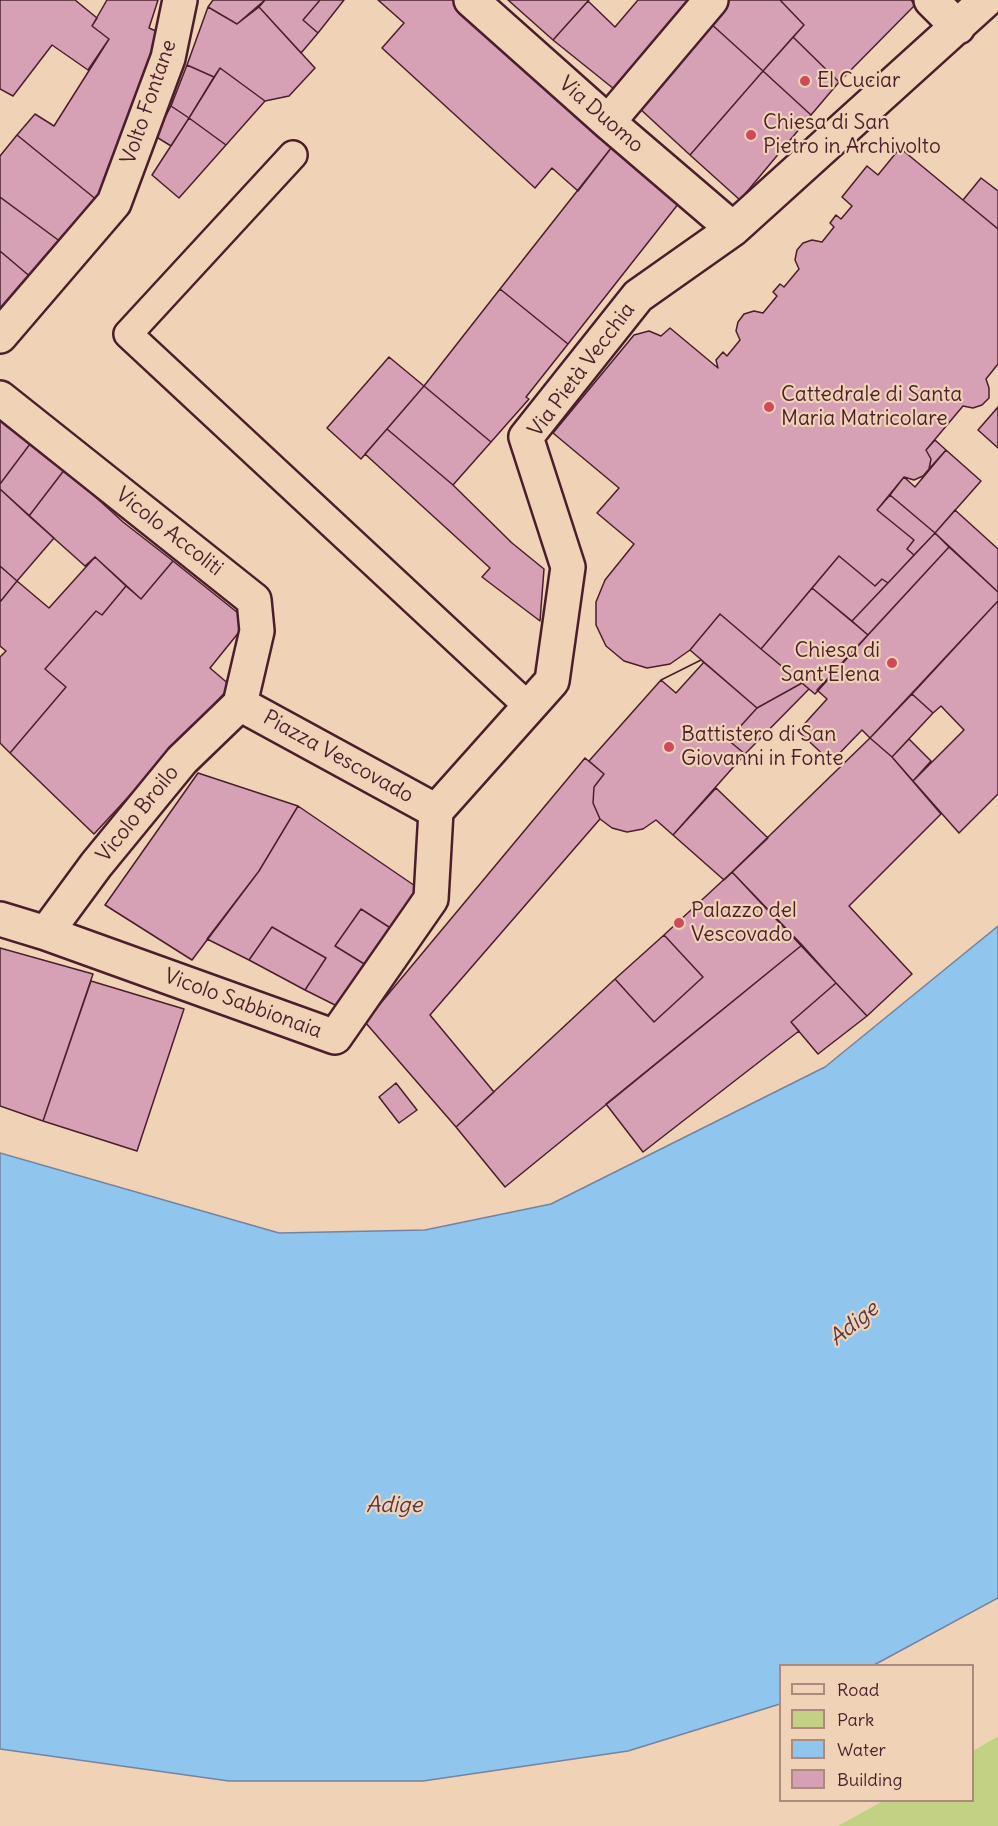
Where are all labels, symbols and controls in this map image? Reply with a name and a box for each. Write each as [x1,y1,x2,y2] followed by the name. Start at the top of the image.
[116,36,182,168] street label: Volto Fontane
[817,68,901,94] place label: El Cuciar
[554,71,648,159] street label: Via Duomo
[798,74,812,88] marker: El Cuciar
[763,110,941,160] place label: Chiesa di San Pietro in Archivolto
[744,128,758,142] marker: Chiesa di San Pietro in Archivolto
[523,298,641,442] street label: Via Pietà Vecchia
[781,382,962,432] place label: Cattedrale di Santa Maria Matricolare
[762,400,776,414] marker: Cattedrale di Santa Maria Matricolare
[110,482,228,582] street label: Vicolo Accoliti
[781,638,880,688] place label: Chiesa di Sant'Elena
[885,656,899,670] marker: Chiesa di Sant'Elena
[258,705,418,809] street label: Piazza Vescovado
[681,722,844,772] place label: Battistero di San Giovanni in Fonte
[662,740,676,754] marker: Battistero di San Giovanni in Fonte
[91,761,185,867] street label: Vicolo Broilo
[691,898,797,948] place label: Palazzo del Vescovado
[672,916,686,930] marker: Palazzo del Vescovado
[161,964,325,1044] street label: Vicolo Sabbionaia
[824,1296,884,1352] water label: Adige
[366,1493,422,1519] water label: Adige
[779,1664,974,1802] legend
[837,1678,879,1701] text: Road
[837,1708,874,1731] text: Park
[837,1738,886,1761] text: Water
[837,1768,902,1791] text: Building

